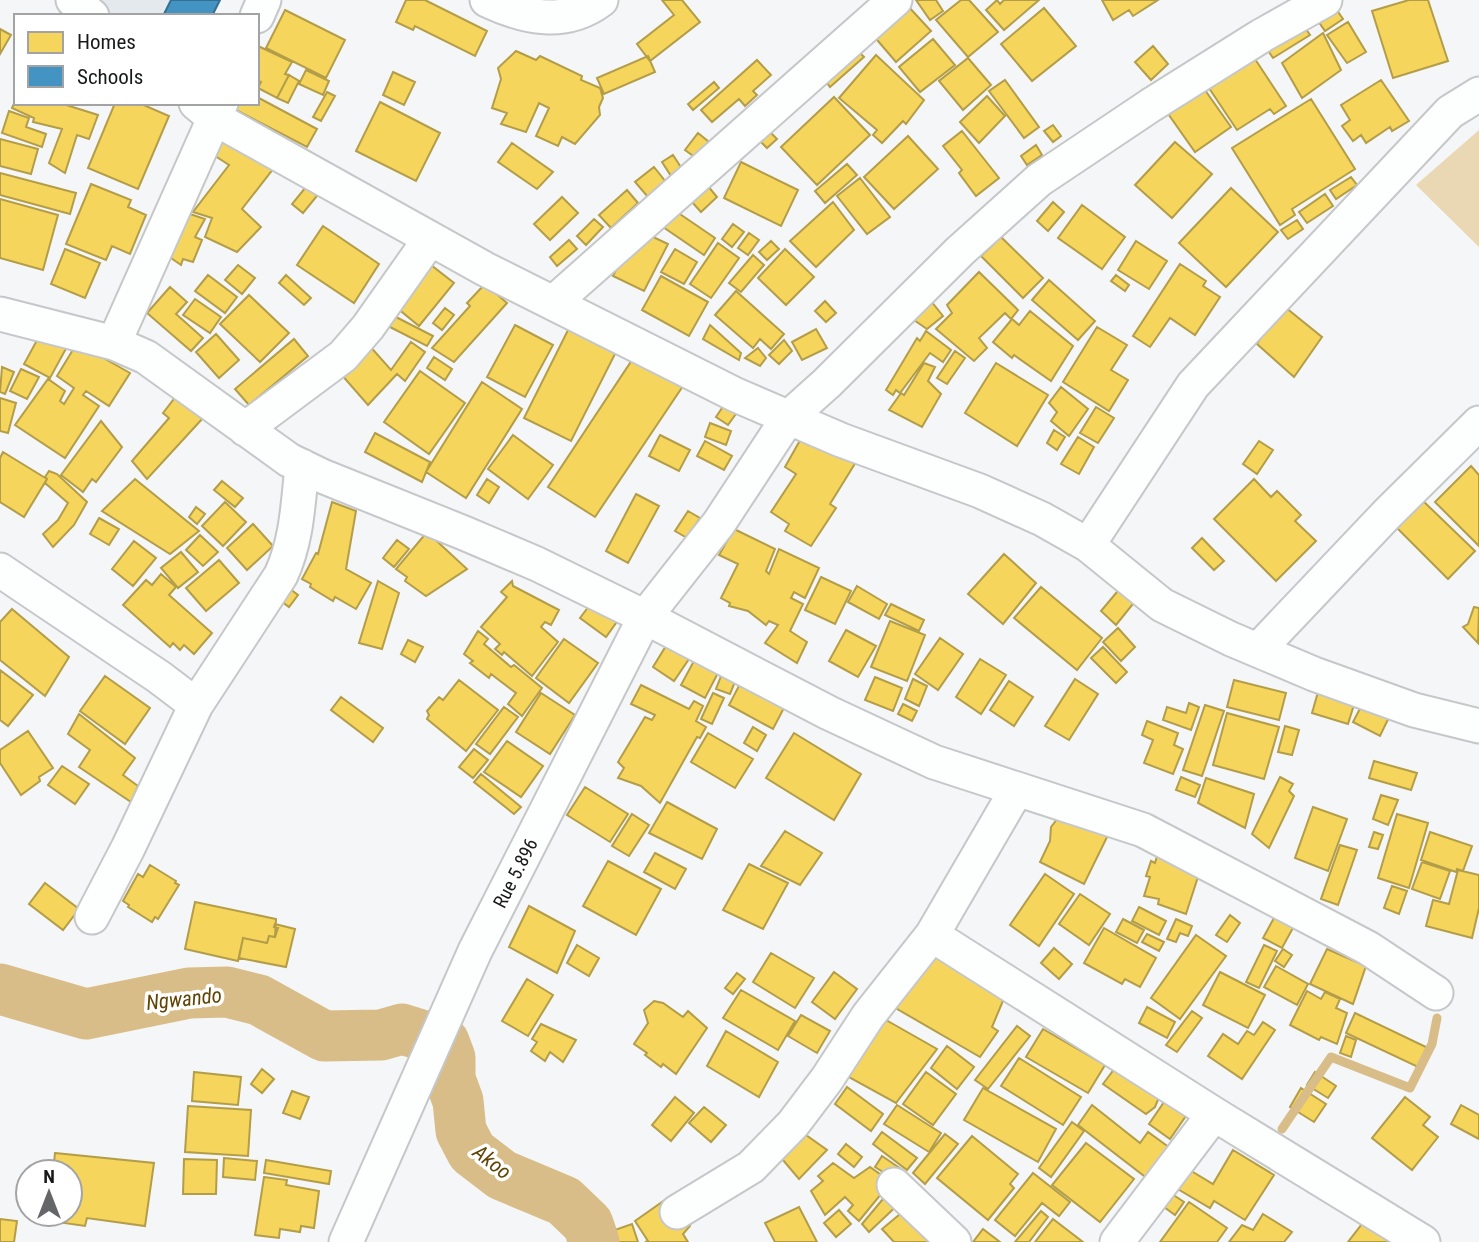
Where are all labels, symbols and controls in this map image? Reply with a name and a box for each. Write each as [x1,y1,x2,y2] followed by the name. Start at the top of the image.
[14,14,259,105] legend
[77,30,136,54] text: Homes
[77,65,143,89] text: Schools
[488,835,543,912] street label: Rue 5.896
[145,983,223,1015] water label: Ngwando
[468,1139,516,1184] water label: Akoo
[14,1158,84,1228] north arrow
[43,1165,55,1188] text: N

